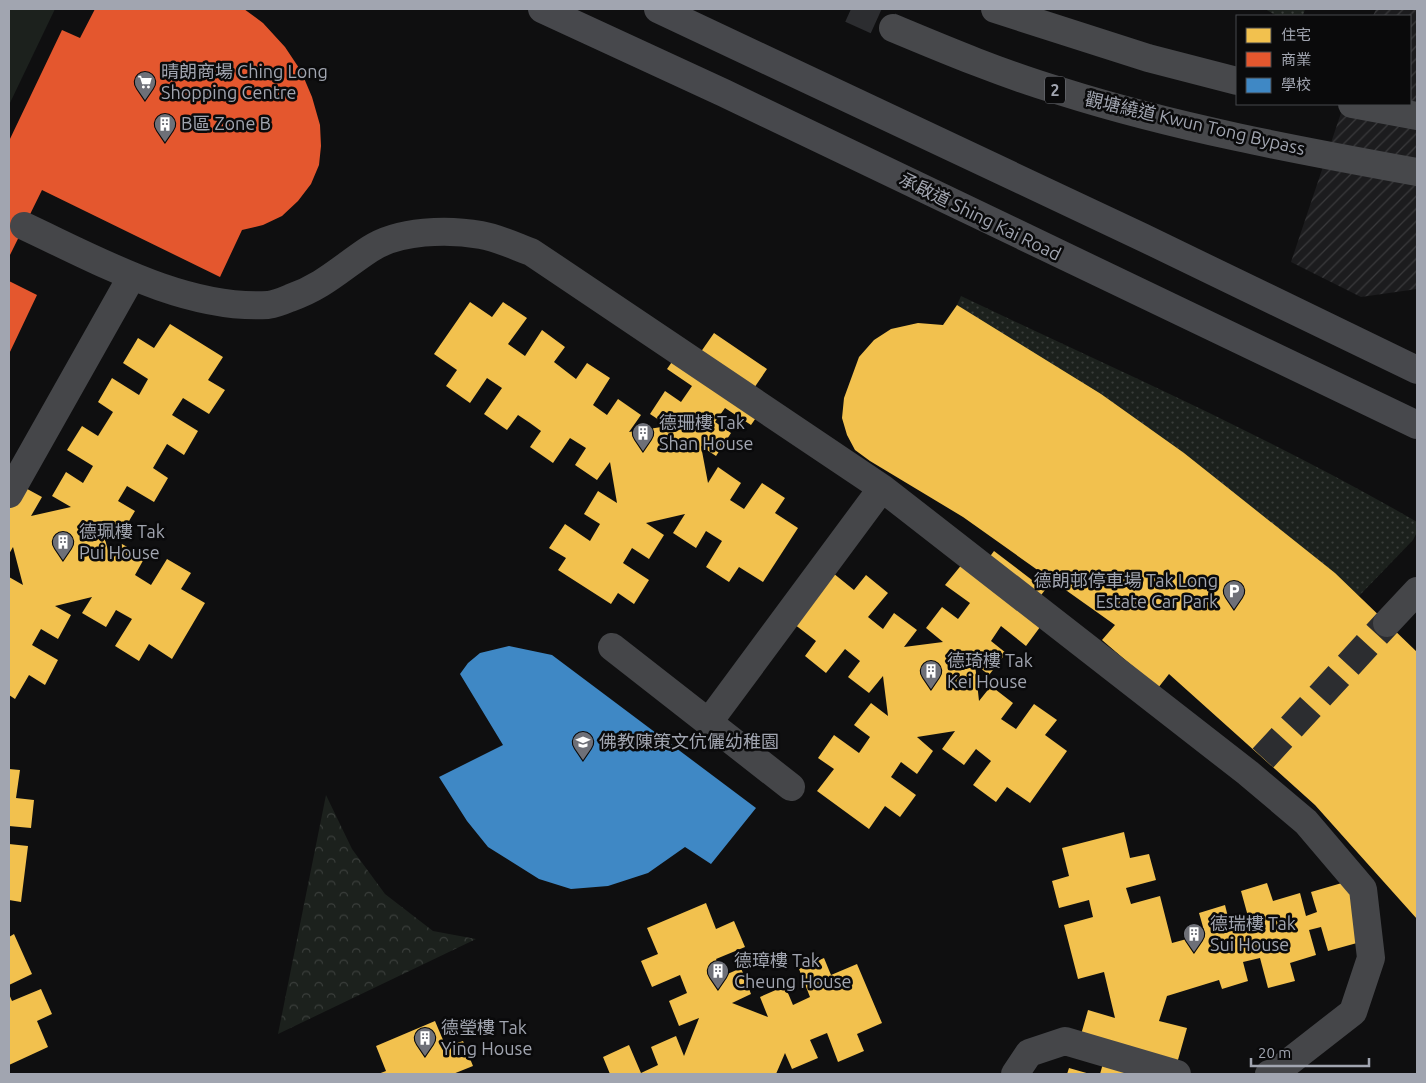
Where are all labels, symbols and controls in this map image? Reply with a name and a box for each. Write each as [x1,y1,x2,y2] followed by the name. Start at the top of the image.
[1236,15,1411,105] legend
[1281,26,1311,43] text: 住宅
[1281,51,1311,68] text: 商業
[161,61,328,102] place label: 晴朗商場 Ching Long Shopping Centre
[133,70,157,101] supermarket icon: 晴朗商場 Ching Long Shopping Centre
[1045,76,1065,104] road number: 2
[1281,76,1311,93] text: 學校
[1083,88,1307,158] street label: 觀塘繞道 Kwun Tong Bypass
[153,112,177,143] building icon: B區 Zone B
[181,113,271,133] place label: B區 Zone B
[896,168,1064,264] street label: 承啟道 Shing Kai Road
[659,412,753,453] place label: 德珊樓 Tak Shan House
[631,421,655,452] building icon: 德珊樓 Tak Shan House
[79,521,165,562] place label: 德珮樓 Tak Pui House
[51,530,75,561] building icon: 德珮樓 Tak Pui House
[1034,570,1218,611] place label: 德朗邨停車場 Tak Long Estate Car Park
[1222,579,1246,610] parking icon: 德朗邨停車場 Tak Long Estate Car Park
[947,650,1033,691] place label: 德琦樓 Tak Kei House
[919,659,943,690] building icon: 德琦樓 Tak Kei House
[571,730,595,761] school or university icon: 佛教陳策文伉儷幼稚園
[599,731,779,751] place label: 佛教陳策文伉儷幼稚園
[1210,913,1296,954] place label: 德瑞樓 Tak Sui House
[1182,922,1206,953] building icon: 德瑞樓 Tak Sui House
[734,950,851,991] place label: 德璋樓 Tak Cheung House
[706,959,730,990] building icon: 德璋樓 Tak Cheung House
[441,1017,532,1058] place label: 德瑩樓 Tak Ying House
[413,1026,437,1057] building icon: 德瑩樓 Tak Ying House
[1251,1036,1368,1068] scale bar
[1258,1044,1291,1061] text: 20 m

